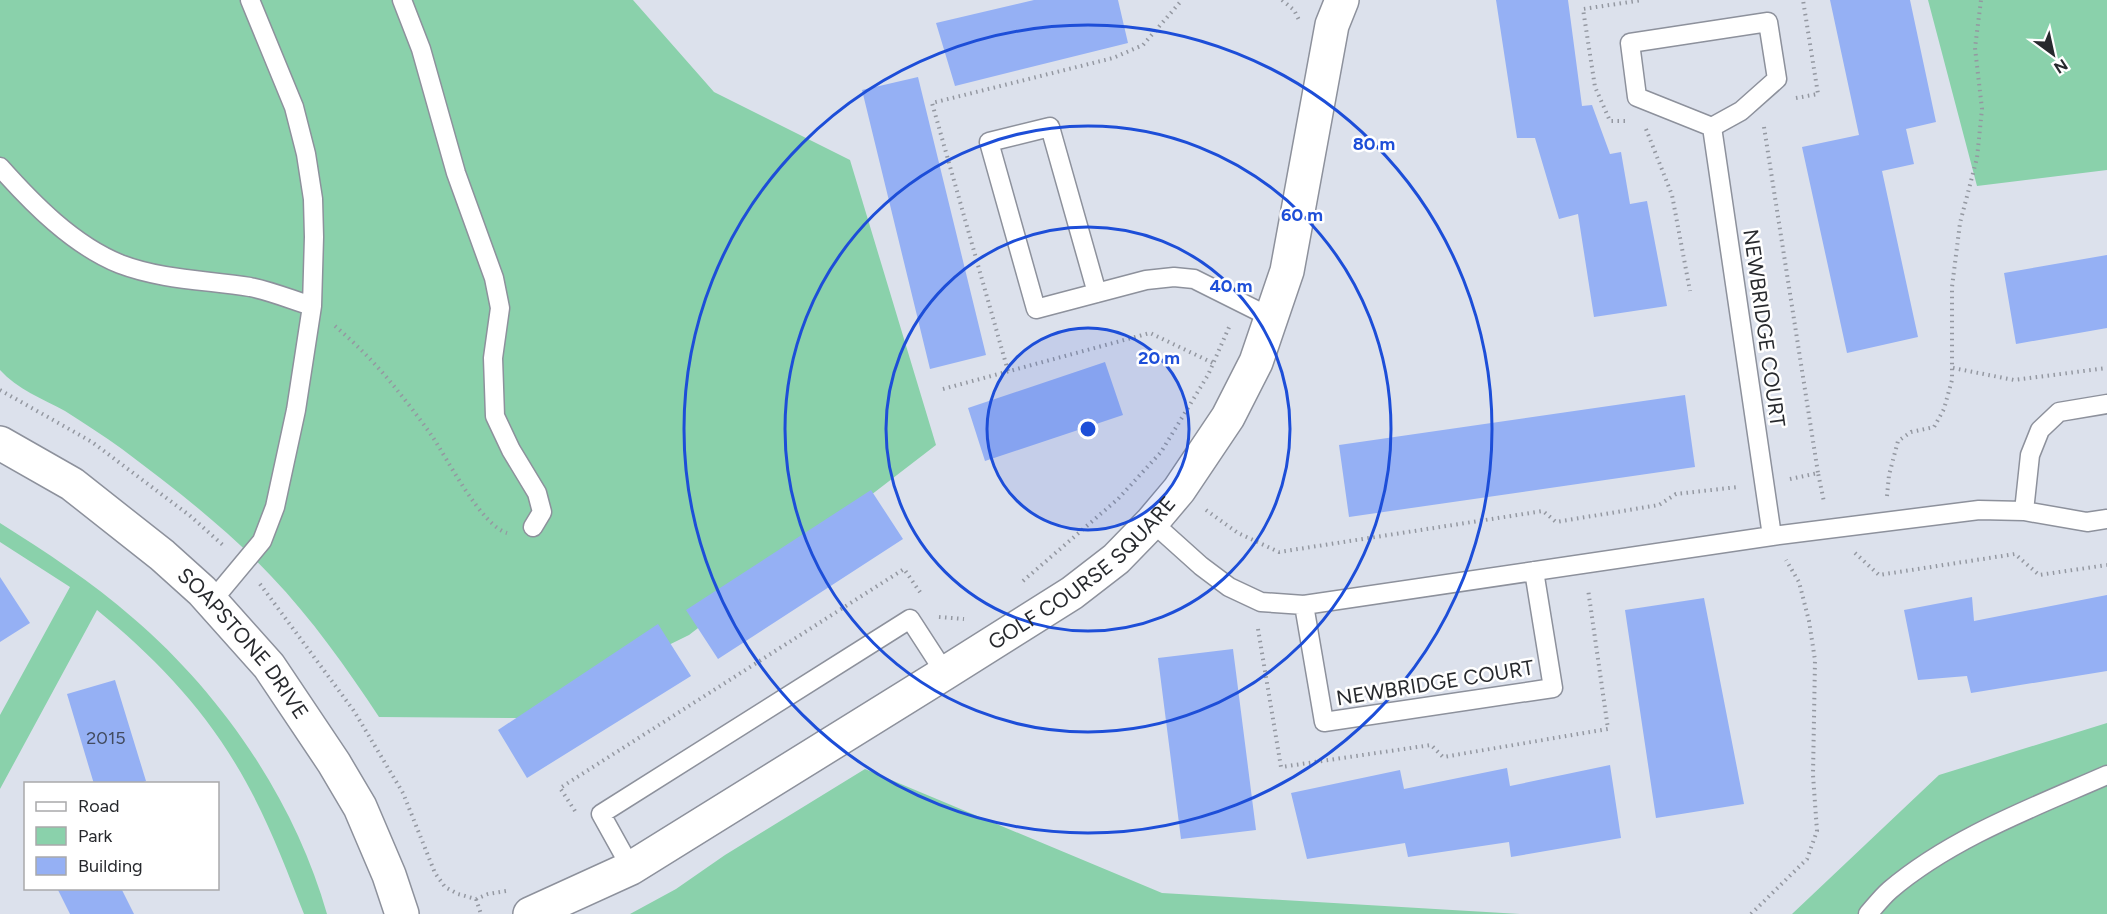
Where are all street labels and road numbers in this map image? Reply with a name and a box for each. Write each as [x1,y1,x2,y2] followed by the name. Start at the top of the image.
[1738,227,1791,429] street label: NEWBRIDGE COURT
[983,491,1180,655] street label: GOLF COURSE SQUARE
[173,562,314,724] street label: SOAPSTONE DRIVE
[1334,654,1536,710] street label: NEWBRIDGE COURT

